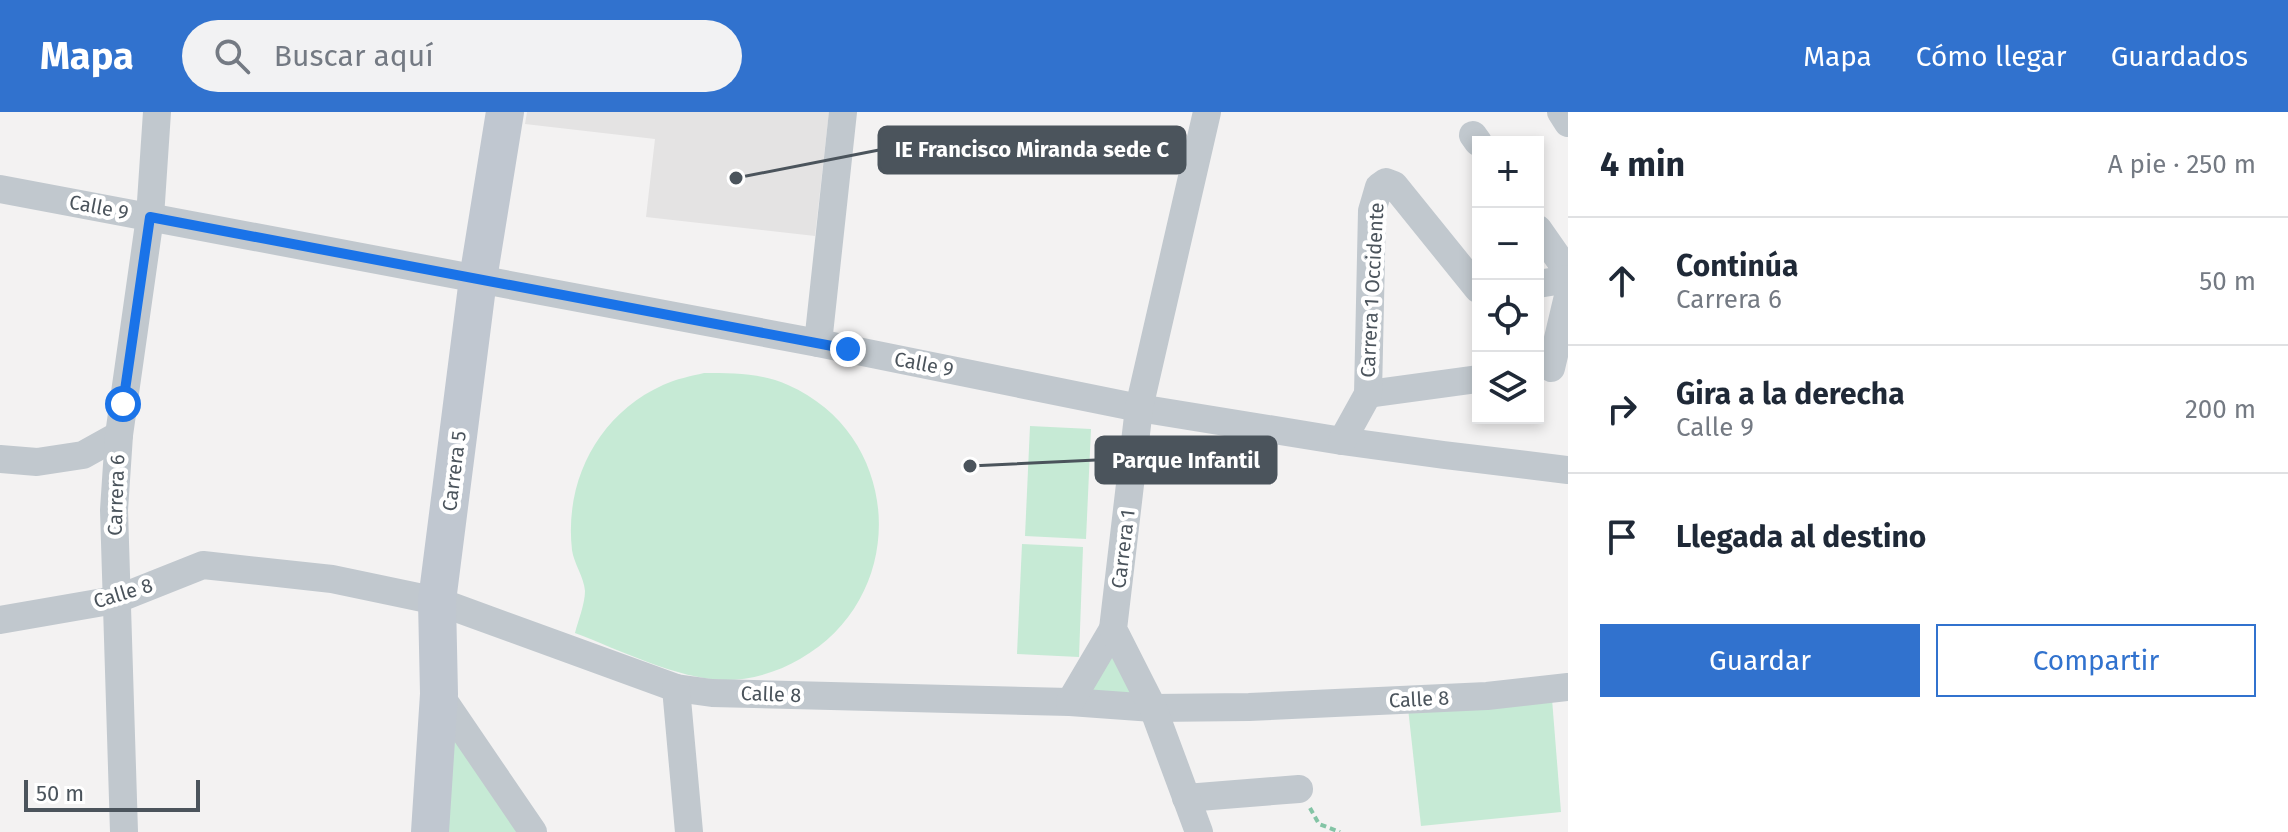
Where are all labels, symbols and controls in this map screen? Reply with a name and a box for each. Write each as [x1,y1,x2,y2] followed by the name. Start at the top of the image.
[182,20,742,92] search box
[40,33,134,79] text: Mapa
[210,34,254,78] icon: search
[274,38,434,74] text: Buscar aquí
[1803,40,1872,73] text: Mapa
[1916,40,2067,73] text: Cómo llegar
[2111,40,2248,73] text: Guardados
[879,127,1185,173] callout: IE Francisco Miranda sede C
[895,136,1169,163] text: IE Francisco Miranda sede C
[1472,136,1544,424] map controls
[1472,136,1544,208] button: +
[1600,144,1685,185] text: 4 min
[2108,149,2256,180] text: A pie · 250 m
[67,189,131,225] street label: Calle 9
[1355,202,1389,378] street label: Carrera 1 Occidente
[1472,208,1544,280] button: −
[1676,248,1798,284] text: Continúa
[1600,259,1644,303] icon: ahead
[2199,266,2256,297] text: 50 m
[1472,280,1544,352] button: locate
[1676,284,1782,315] text: Carrera 6
[830,331,866,367] route end
[892,346,956,382] street label: Calle 9
[1472,352,1544,424] button: layers
[1676,376,1905,412] text: Gira a la derecha
[105,386,141,422] route start
[1600,387,1644,431] icon: right
[2185,394,2256,425] text: 200 m
[1676,412,1754,443] text: Calle 9
[437,429,471,513] street label: Carrera 5
[1096,437,1276,483] callout: Parque Infantil
[1112,447,1260,474] text: Parque Infantil
[103,454,129,536] street label: Carrera 6
[1106,508,1140,590] street label: Carrera 1
[1600,515,1644,559] icon: arrive
[1676,519,1926,555] text: Llegada al destino
[91,573,155,613] street label: Calle 8
[1600,624,1920,697] button: Guardar
[1936,624,2256,697] button: Compartir
[740,681,802,707] street label: Calle 8
[1388,685,1450,713] street label: Calle 8
[24,776,200,812] scale bar
[36,780,84,807] text: 50 m

